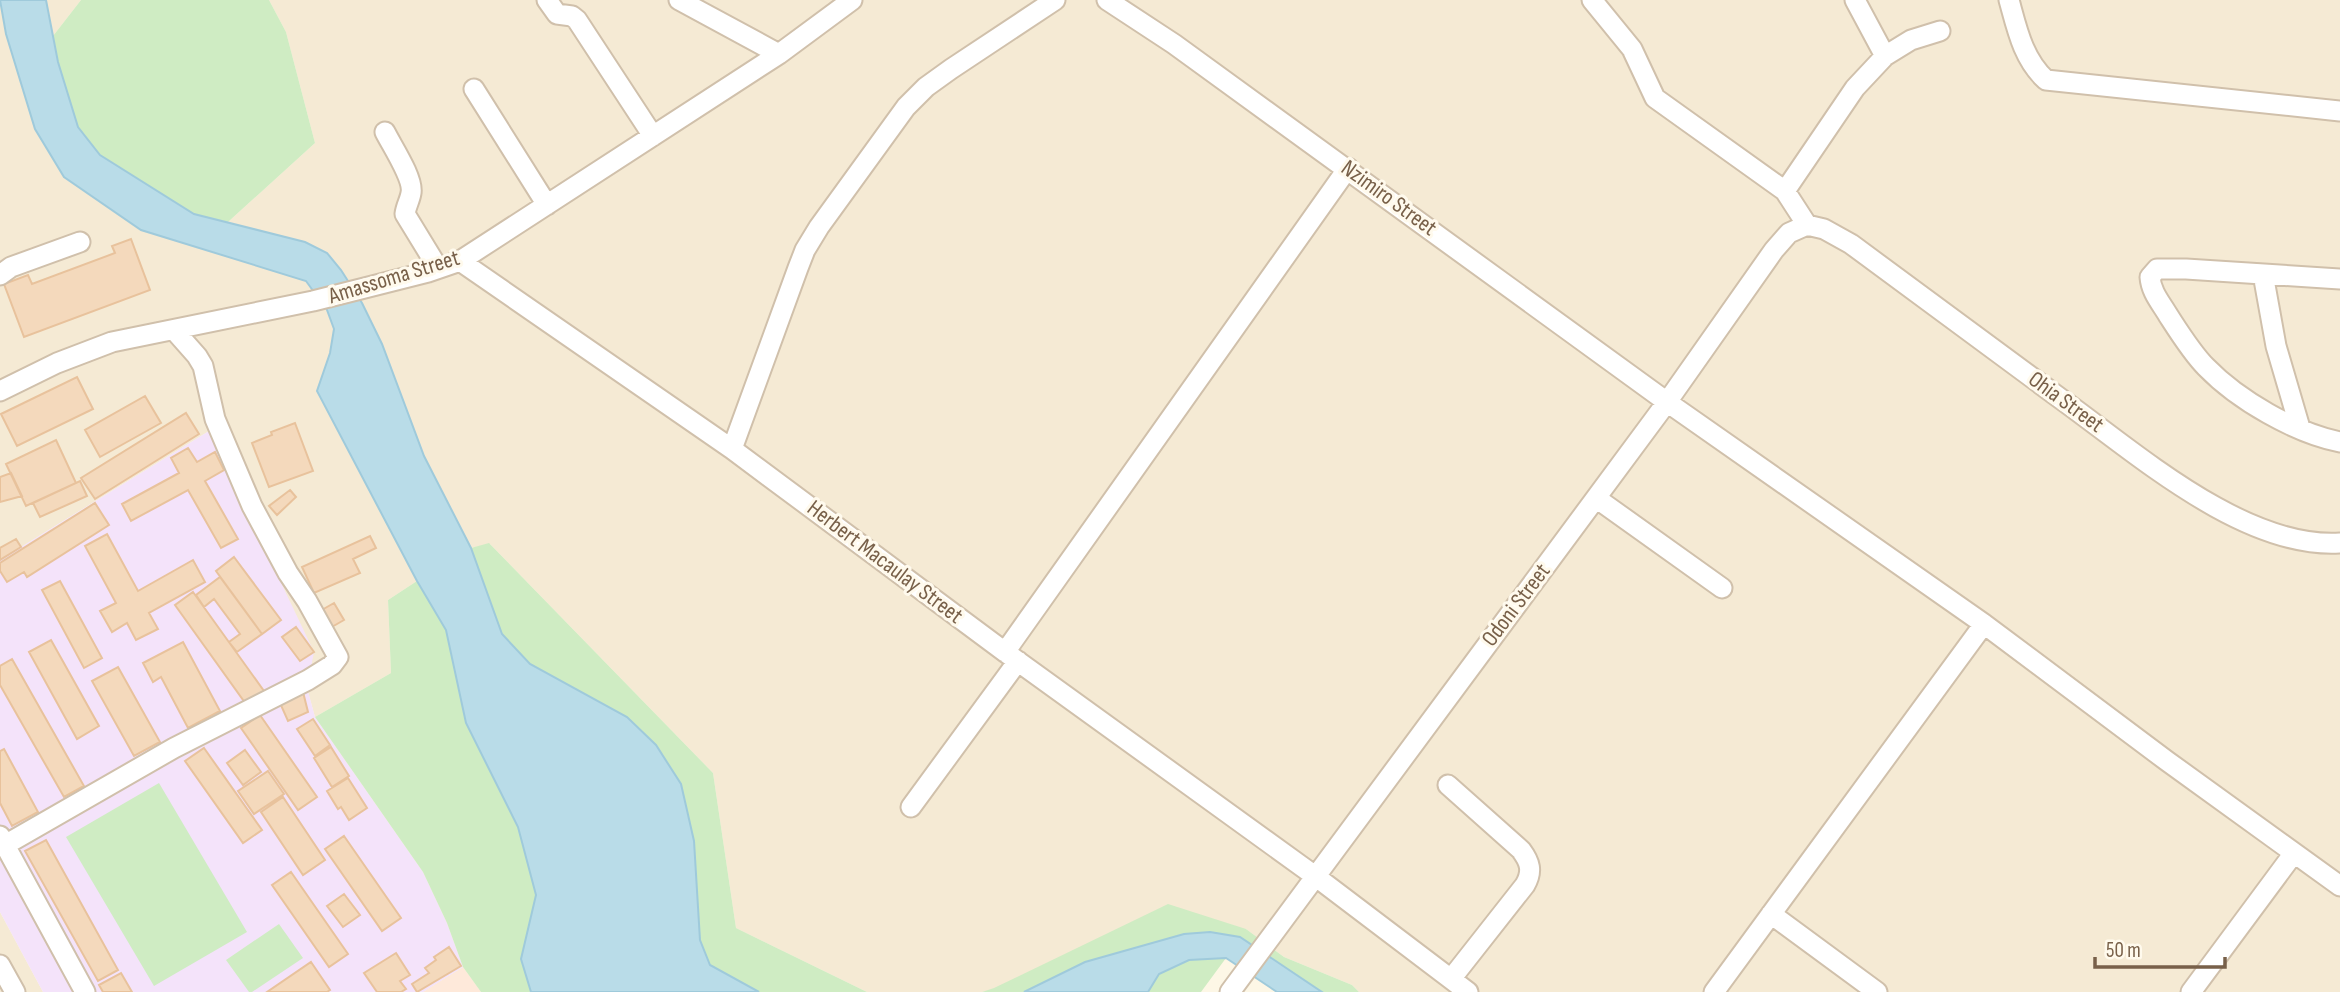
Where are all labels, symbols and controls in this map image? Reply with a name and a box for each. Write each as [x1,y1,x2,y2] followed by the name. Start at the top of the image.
[1336,154,1442,242] street label: Nzimiro Street
[324,244,463,310] street label: Amassoma Street
[2023,365,2109,439] street label: Ohia Street
[802,494,968,630] street label: Herbert Macaulay Street
[1476,558,1556,652] street label: Odoni Street
[2095,926,2224,970] scale bar
[2106,938,2141,963] text: 50 m

